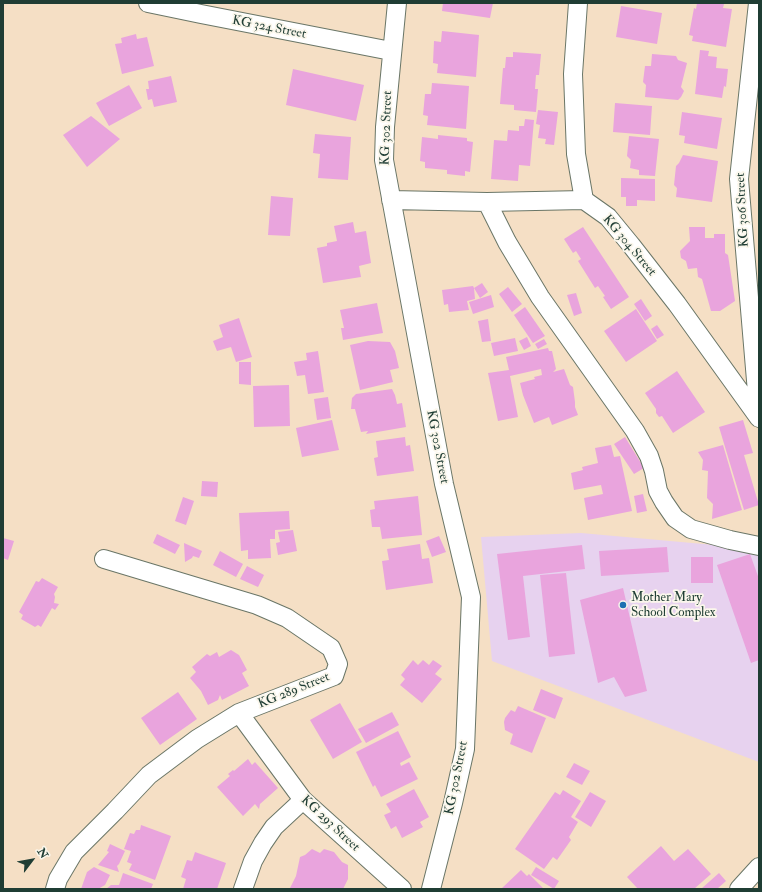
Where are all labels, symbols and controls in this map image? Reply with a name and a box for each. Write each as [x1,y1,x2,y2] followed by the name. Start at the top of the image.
[231,13,307,43] street label: KG 324 Street
[378,90,396,166] street label: KG 302 Street
[733,172,753,248] street label: KG 306 Street
[599,212,659,280] street label: KG 304 Street
[422,409,452,485] street label: KG 302 Street
[631,590,716,621] place label: Mother Mary School Complex
[618,600,628,610] marker: Mother Mary School Complex
[256,670,332,712] street label: KG 289 Street
[442,740,472,816] street label: KG 302 Street
[297,793,363,855] street label: KG 293 Street
[12,840,52,880] north arrow
[34,846,51,861] text: N

